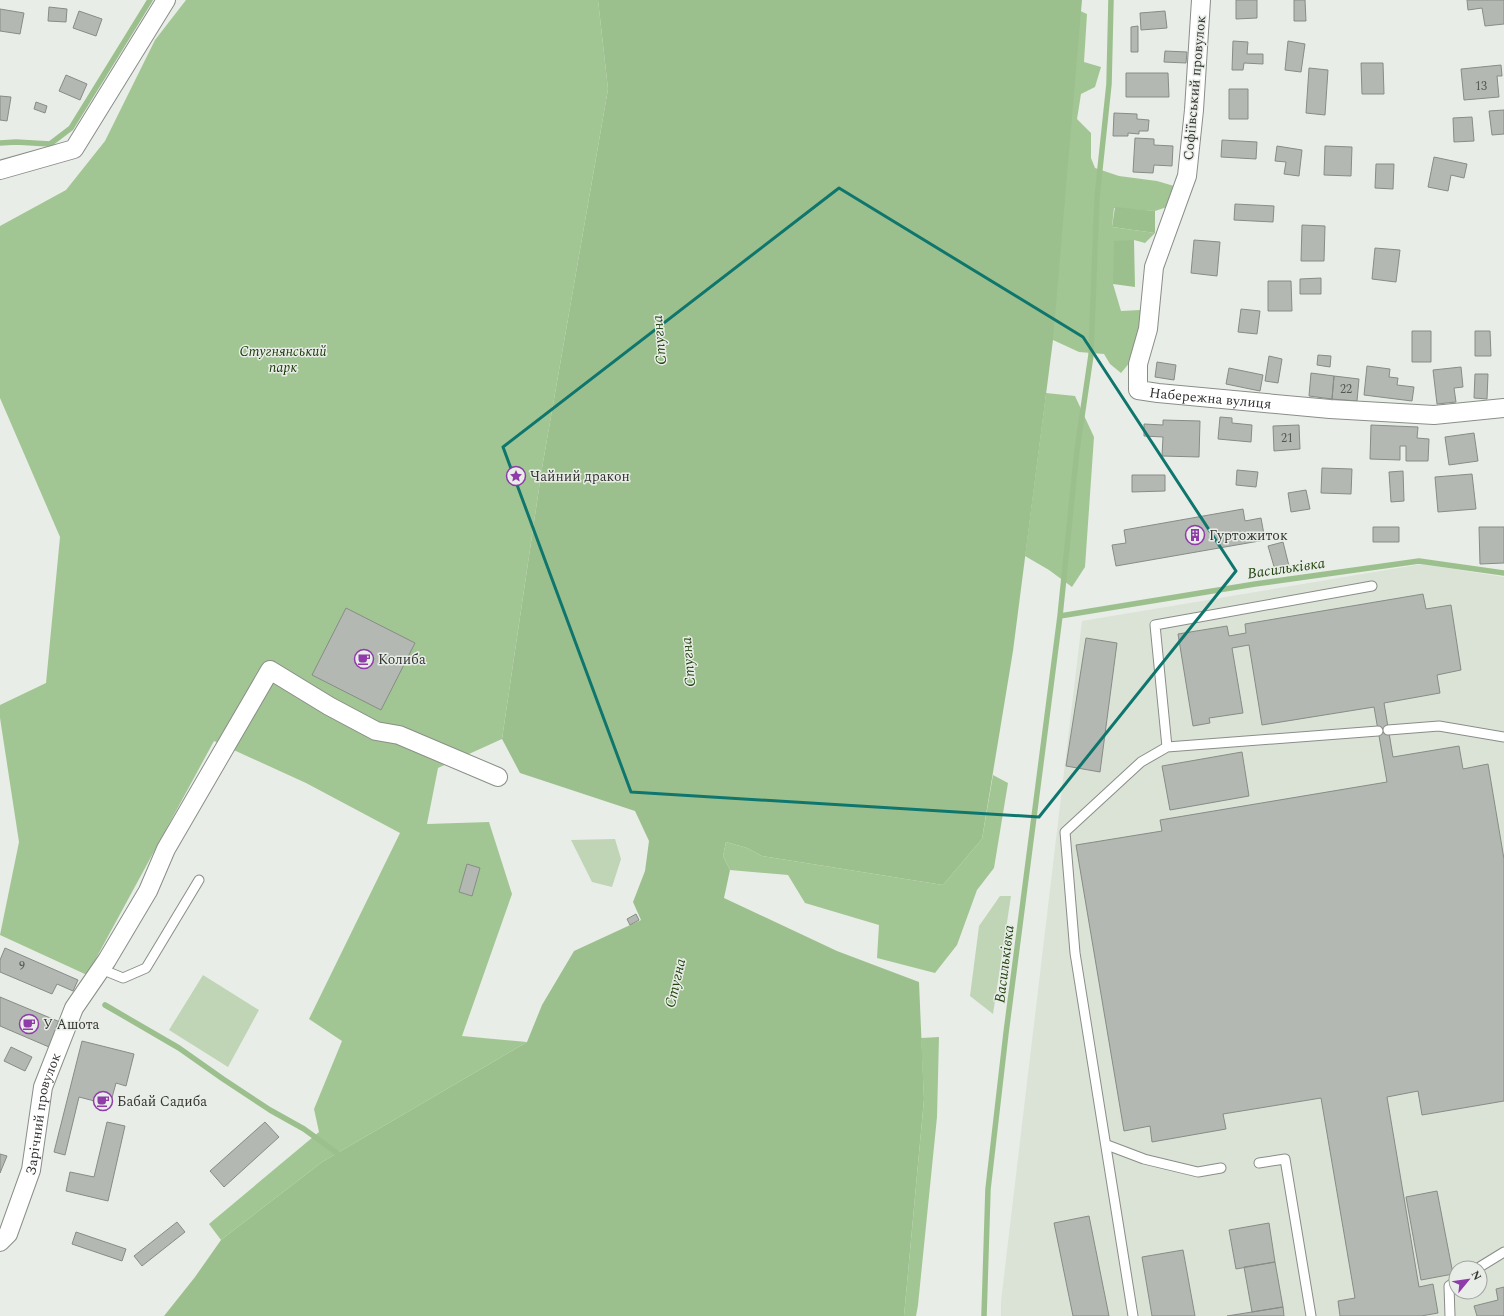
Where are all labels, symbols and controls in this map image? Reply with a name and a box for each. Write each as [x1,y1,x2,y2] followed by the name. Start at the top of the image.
[1178,15,1211,161] street label: Софіївський провулок
[1475,77,1487,96] house number: 13
[646,314,673,366] water label: Стугна
[239,341,327,378] park label: Стугнянський парк
[1340,380,1352,399] house number: 22
[1148,382,1272,415] street label: Набережна вулиця
[1281,429,1293,448] house number: 21
[505,465,527,487] place icon: Чайний дракон
[530,466,630,487] place label: Чайний дракон
[1184,524,1206,546] building icon: Гуртожиток
[1209,525,1288,546] place label: Гуртожиток
[1246,552,1327,585] water label: Васильківка
[675,636,702,688] water label: Стугна
[353,648,375,670] cafe icon: Колиба
[378,649,426,670] place label: Колиба
[988,923,1021,1004] water label: Васильківка
[659,956,692,1010] water label: Стугна
[19,957,25,976] house number: 9
[18,1013,40,1035] cafe icon: У Ашота
[43,1014,100,1035] place label: У Ашота
[20,1049,67,1178] street label: Зарічний провулок
[92,1090,114,1112] cafe icon: Бабай Садиба
[117,1091,207,1112] place label: Бабай Садиба
[1448,1260,1488,1300] north arrow
[1467,1267,1486,1283] text: N

